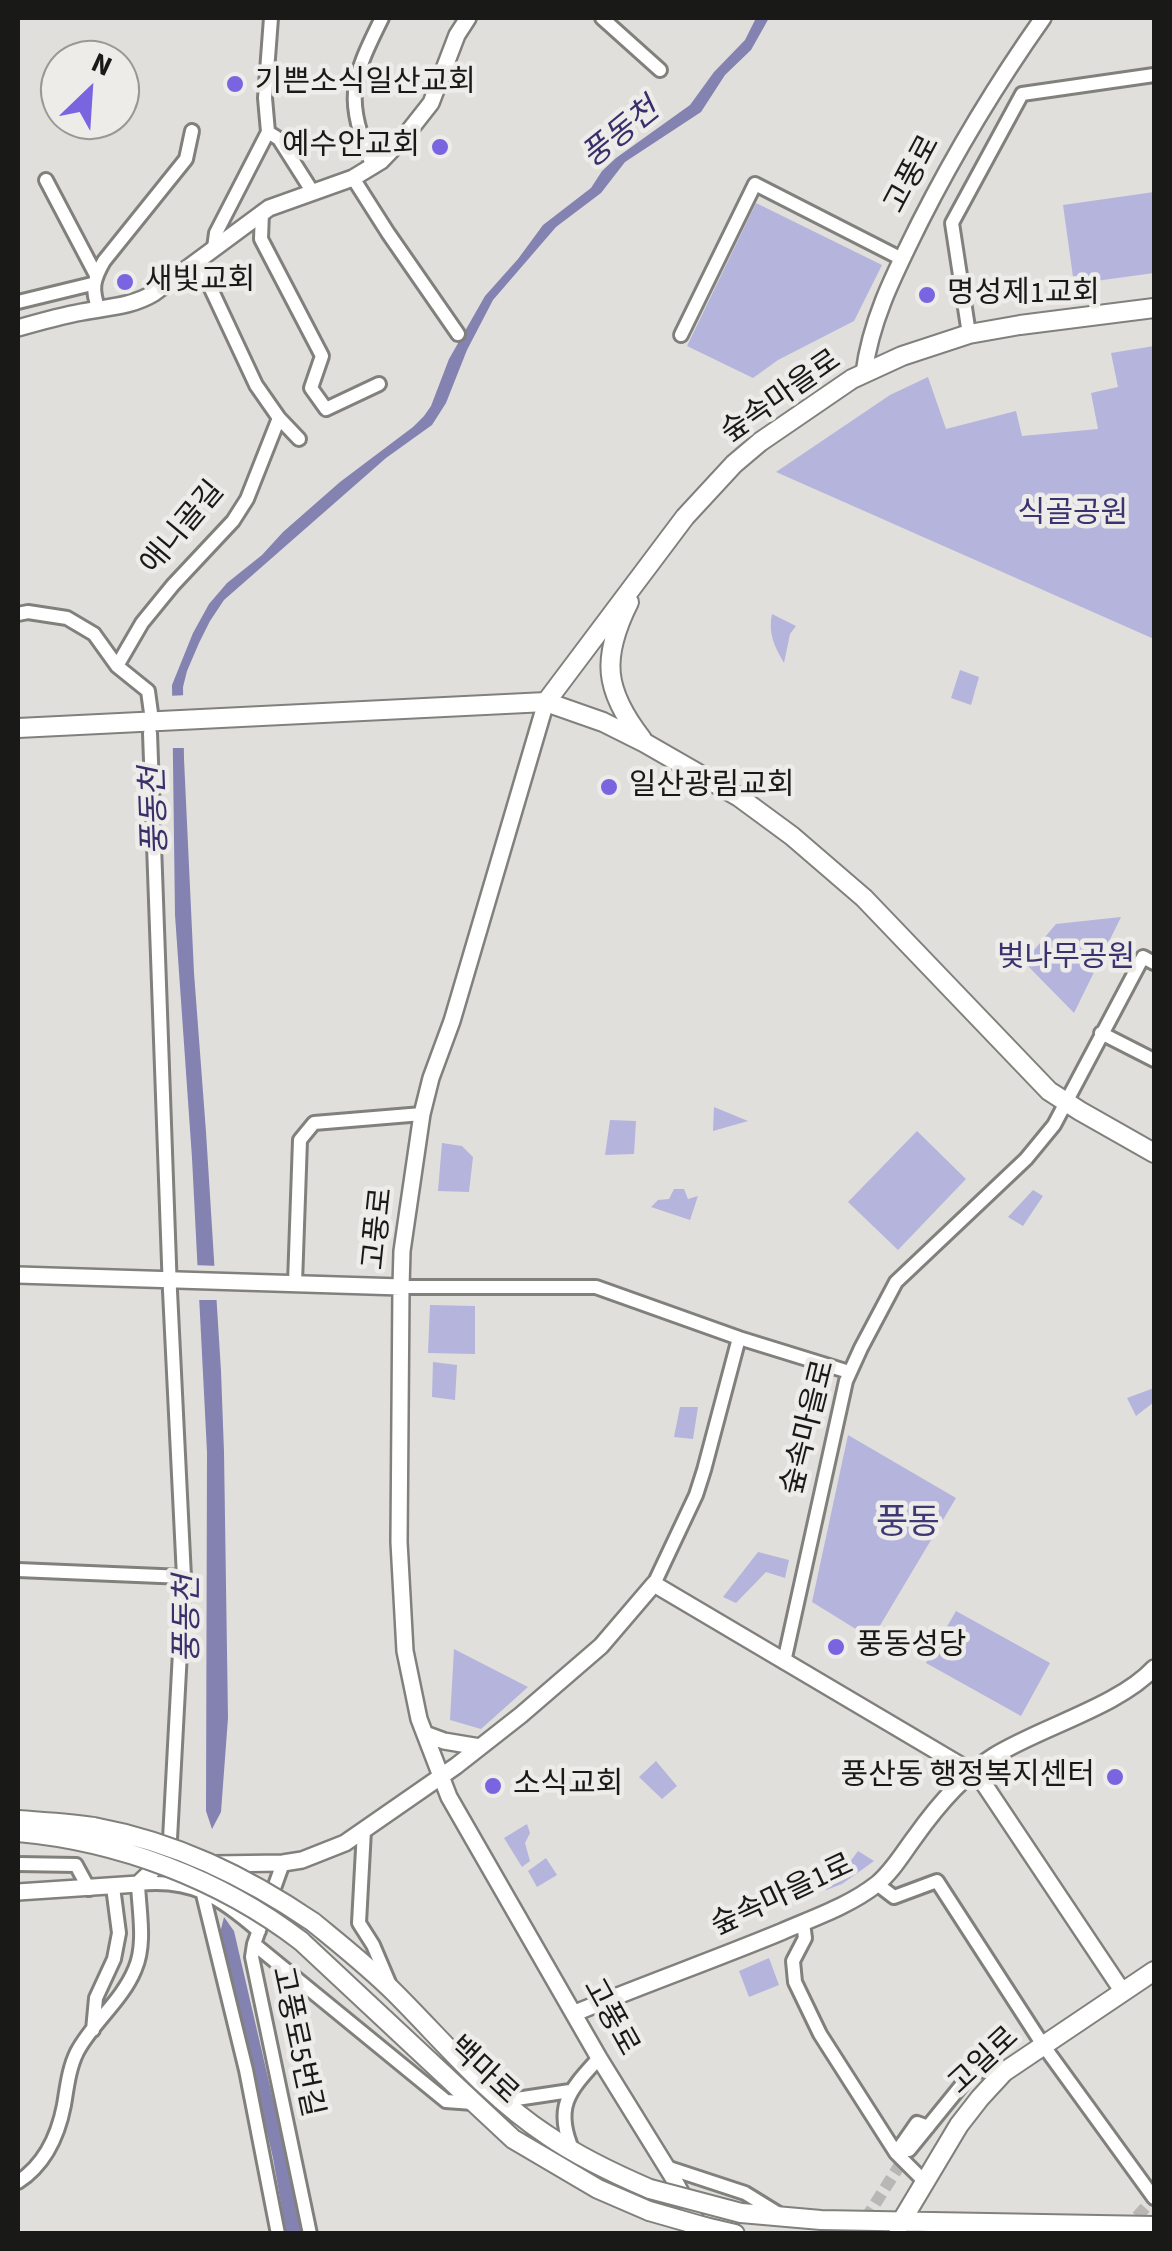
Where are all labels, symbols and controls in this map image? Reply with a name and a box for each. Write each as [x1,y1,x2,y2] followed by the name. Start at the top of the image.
[40,40,140,140] north arrow
[85,43,119,87] text: N
[255,66,476,102] place label: 기쁜소식일산교회
[224,73,246,95] marker: 기쁜소식일산교회
[576,92,668,178] water label: 풍동천
[282,129,420,165] place label: 예수안교회
[879,130,949,220] street label: 고풍로
[429,136,451,158] marker: 예수안교회
[145,264,255,300] place label: 새빛교회
[114,271,136,293] marker: 새빛교회
[947,277,1100,313] place label: 명성제1교회
[916,284,938,306] marker: 명성제1교회
[715,344,849,452] street label: 숲속마을로
[135,475,233,583] street label: 애니골길
[1018,497,1128,533] park label: 식골공원
[136,766,178,856] water label: 풍동천
[629,769,795,805] place label: 일산광림교회
[598,776,620,798] marker: 일산광림교회
[997,941,1135,977] park label: 벚나무공원
[358,1186,402,1272] street label: 고풍로
[776,1357,844,1499] street label: 숲속마을로
[876,1504,940,1546] district label: 풍동
[171,1575,209,1663] water label: 풍동천
[856,1629,966,1665] place label: 풍동성당
[825,1636,847,1658] marker: 풍동성당
[841,1759,1095,1795] place label: 풍산동 행정복지센터
[1104,1766,1126,1788] marker: 풍산동 행정복지센터
[513,1768,623,1804] place label: 소식교회
[482,1775,504,1797] marker: 소식교회
[706,1848,860,1946] street label: 숲속마을1로
[261,1963,329,2121] street label: 고풍로5번길
[573,1973,645,2063] street label: 고풍로
[942,2021,1028,2103] street label: 고일로
[439,2031,525,2113] street label: 백마로

